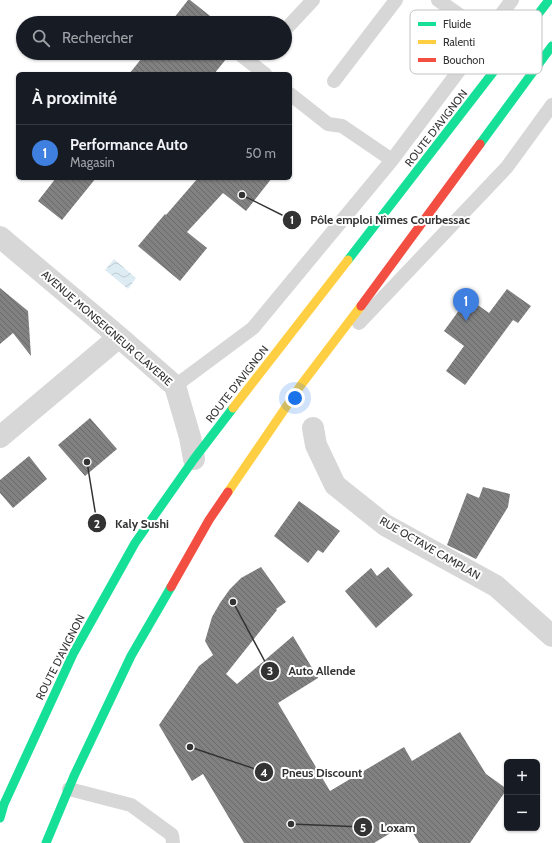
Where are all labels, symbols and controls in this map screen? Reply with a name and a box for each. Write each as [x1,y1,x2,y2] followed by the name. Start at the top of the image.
[410,10,542,74] legend
[16,16,292,60] search box
[443,17,472,31] text: Fluide
[30,27,52,49] icon: search
[62,29,133,47] text: Rechercher
[443,35,475,49] text: Ralenti
[443,53,485,67] text: Bouchon
[402,87,470,169] street label: ROUTE D'AVIGNON
[32,88,117,108] text: À proximité
[70,136,188,154] text: Performance Auto
[43,145,47,161] text: 1
[246,145,276,161] text: 50 m
[70,154,115,170] text: Magasin
[282,208,477,232] callout: Pôle emploi Nîmes Courbessac
[290,212,294,227] text: 1
[310,212,470,227] text: Pôle emploi Nîmes Courbessac
[39,267,175,389] street label: AVENUE MONSEIGNEUR CLAVERIE
[453,288,479,321] pin: 1
[203,343,271,425] street label: ROUTE D'AVIGNON
[285,388,305,408] your location
[87,511,177,535] callout: Kaly Sushi
[377,513,483,583] street label: RUE OCTAVE CAMPLAN
[94,516,100,531] text: 2
[115,516,169,531] text: Kaly Sushi
[32,612,88,702] street label: ROUTE D'AVIGNON
[260,659,363,683] callout: Auto Allende
[267,663,273,678] text: 3
[288,663,356,678] text: Auto Allende
[504,759,540,831] map controls
[504,759,540,795] button: +
[254,760,370,784] callout: Pneus Discount
[260,765,268,780] text: 4
[282,765,362,780] text: Pneus Discount
[504,795,540,831] button: −
[353,815,424,839] callout: Loxam
[360,820,366,835] text: 5
[381,820,415,835] text: Loxam

